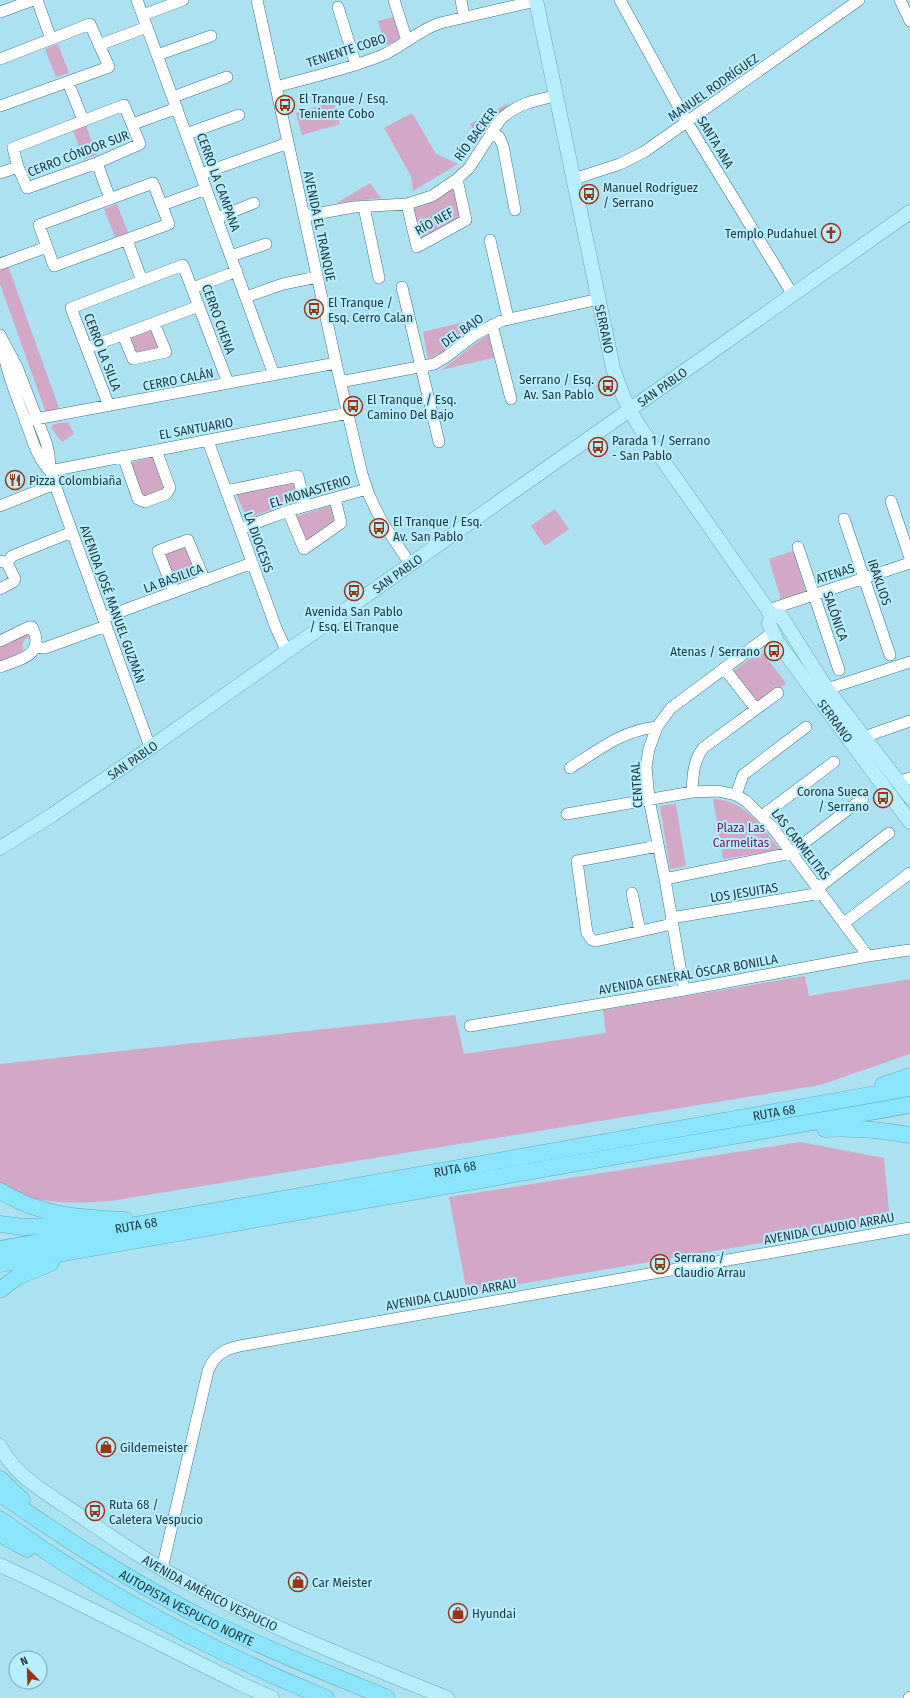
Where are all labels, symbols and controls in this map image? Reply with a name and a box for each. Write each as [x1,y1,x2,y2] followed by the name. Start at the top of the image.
[305,31,388,70] street label: TENIENTE COBO
[665,51,761,124] street label: MANUEL RODRÍGUEZ
[299,91,388,121] place label: El Tranque / Esq. Teniente Cobo
[274,94,296,116] bus stop icon: El Tranque / Esq. Teniente Cobo
[451,105,500,164] street label: RÍO BACKER
[694,114,737,171] street label: SANTA ANA
[25,127,131,180] street label: CERRO CÓNDOR SUR
[194,131,243,234] street label: CERRO LA CAMPANA
[300,169,339,283] street label: AVENIDA EL TRANQUE
[603,180,698,210] place label: Manuel Rodríguez / Serrano
[578,183,600,205] bus stop icon: Manuel Rodríguez / Serrano
[412,205,456,238] street label: RÍO NEF
[820,222,842,244] church icon: Templo Pudahuel
[725,226,818,241] place label: Templo Pudahuel
[199,282,238,356] street label: CERRO CHENA
[328,295,413,325] place label: El Tranque / Esq. Cerro Calan
[303,298,325,320] bus stop icon: El Tranque / Esq. Cerro Calan
[592,303,617,355] street label: SERRANO
[438,310,486,350] street label: DEL BAJO
[81,311,124,393] street label: CERRO LA SILLA
[635,364,690,410] street label: SAN PABLO
[141,365,215,394] street label: CERRO CALÁN
[519,372,594,402] place label: Serrano / Esq. Av. San Pablo
[597,375,619,397] bus stop icon: Serrano / Esq. Av. San Pablo
[367,392,456,422] place label: El Tranque / Esq. Camino Del Bajo
[342,395,364,417] bus stop icon: El Tranque / Esq. Camino Del Bajo
[158,415,234,442] street label: EL SANTUARIO
[612,433,710,463] place label: Parada 1 / Serrano - San Pablo
[587,436,609,458] bus stop icon: Parada 1 / Serrano - San Pablo
[4,469,26,491] restaurant icon: Pizza Colombiaña
[268,472,352,511] street label: EL MONASTERIO
[29,473,122,488] place label: Pizza Colombiaña
[241,510,276,575] street label: LA DIOCESIS
[393,514,482,544] place label: El Tranque / Esq. Av. San Pablo
[368,517,390,539] bus stop icon: El Tranque / Esq. Av. San Pablo
[77,523,148,685] street label: AVENIDA JOSÉ MANUEL GUZMÁN
[370,551,425,597] street label: SAN PABLO
[865,557,894,607] street label: IRAKLIOS
[814,560,856,587] street label: ATENAS
[141,561,205,596] street label: LA BASILICA
[343,580,365,602] bus stop icon: Avenida San Pablo / Esq. El Tranque
[820,589,851,643] street label: SALÓNICA
[305,604,403,634] place label: Avenida San Pablo / Esq. El Tranque
[763,640,785,662] bus stop icon: Atenas / Serrano
[670,644,760,659] place label: Atenas / Serrano
[814,697,856,745] street label: SERRANO
[105,738,161,783] street label: SAN PABLO
[627,761,646,809] street label: CENTRAL
[797,784,869,814] place label: Corona Sueca / Serrano
[872,787,894,809] bus stop icon: Corona Sueca / Serrano
[768,806,833,883] street label: LAS CARMELITAS
[713,820,770,850] park label: Plaza Las Carmelitas
[709,880,779,905] street label: LOS JESUITAS
[597,951,779,998] street label: AVENIDA GENERAL ÓSCAR BONILLA
[752,1101,796,1124] street label: RUTA 68
[433,1158,477,1180] street label: RUTA 68
[763,1210,896,1247] street label: AVENIDA CLAUDIO ARRAU
[114,1214,158,1237] street label: RUTA 68
[674,1250,746,1280] place label: Serrano / Claudio Arrau
[649,1253,671,1275] bus stop icon: Serrano / Claudio Arrau
[385,1276,518,1313] street label: AVENIDA CLAUDIO ARRAU
[95,1436,117,1458] shop icon: Gildemeister
[120,1440,188,1455] place label: Gildemeister
[109,1497,203,1527] place label: Ruta 68 / Caletera Vespucio
[84,1500,106,1522] bus stop icon: Ruta 68 / Caletera Vespucio
[140,1552,280,1634] street label: AVENIDA AMÉRICO VESPUCIO
[117,1567,256,1649] street label: AUTOPISTA VESPUCIO NORTE
[287,1571,309,1593] shop icon: Car Meister
[312,1575,372,1590] place label: Car Meister
[447,1602,469,1624] shop icon: Hyundai
[472,1606,516,1621] place label: Hyundai
[8,1650,48,1690] north arrow
[19,1654,30,1669] text: N

